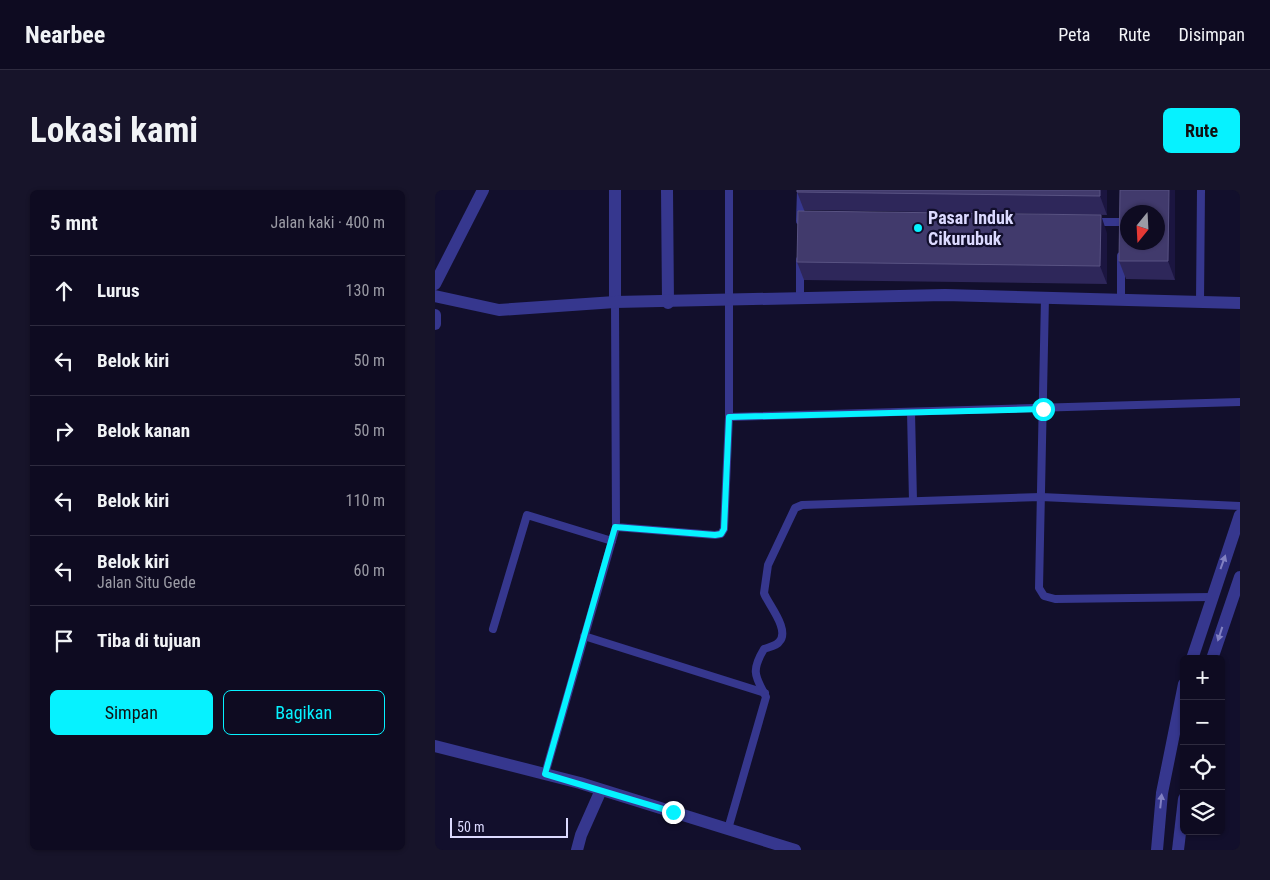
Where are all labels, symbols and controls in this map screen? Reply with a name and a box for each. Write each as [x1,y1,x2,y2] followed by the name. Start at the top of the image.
[25,21,105,49] text: Nearbee
[1058,24,1090,45] text: Peta
[1118,24,1150,45] text: Rute
[1178,24,1245,45] text: Disimpan
[1163,108,1240,153] button: Rute
[30,110,198,151] text: Lokasi kami
[1120,205,1165,250] north arrow
[928,207,1014,249] place label: Pasar Induk Cikurubuk
[50,211,98,235] text: 5 mnt
[270,213,385,232] text: Jalan kaki · 400 m
[912,222,924,234] marker: Pasar Induk Cikurubuk
[50,277,78,305] icon: ahead
[97,279,140,302] text: Lurus
[346,281,385,300] text: 130 m
[50,347,78,375] icon: left
[97,349,169,372] text: Belok kiri
[353,351,385,370] text: 50 m
[1032,398,1055,421] route start
[50,417,78,445] icon: right
[97,419,190,442] text: Belok kanan
[353,421,385,440] text: 50 m
[50,487,78,515] icon: left
[97,489,169,512] text: Belok kiri
[346,491,385,510] text: 110 m
[97,550,169,573] text: Belok kiri
[1220,555,1227,570] one-way arrow
[50,557,78,585] icon: left
[353,561,385,580] text: 60 m
[97,573,196,592] text: Jalan Situ Gede
[50,627,78,655] icon: arrive
[1216,627,1223,642] one-way arrow
[97,629,201,652] text: Tiba di tujuan
[1180,655,1225,835] map controls
[1180,655,1225,700] button: +
[50,690,213,735] button: Simpan
[223,690,385,735] button: Bagikan
[1180,700,1225,745] button: −
[1180,745,1225,790] button: locate
[1180,790,1225,835] button: layers
[1158,793,1166,809] one-way arrow
[662,801,685,824] route end
[450,815,567,838] scale bar
[457,819,485,835] text: 50 m

